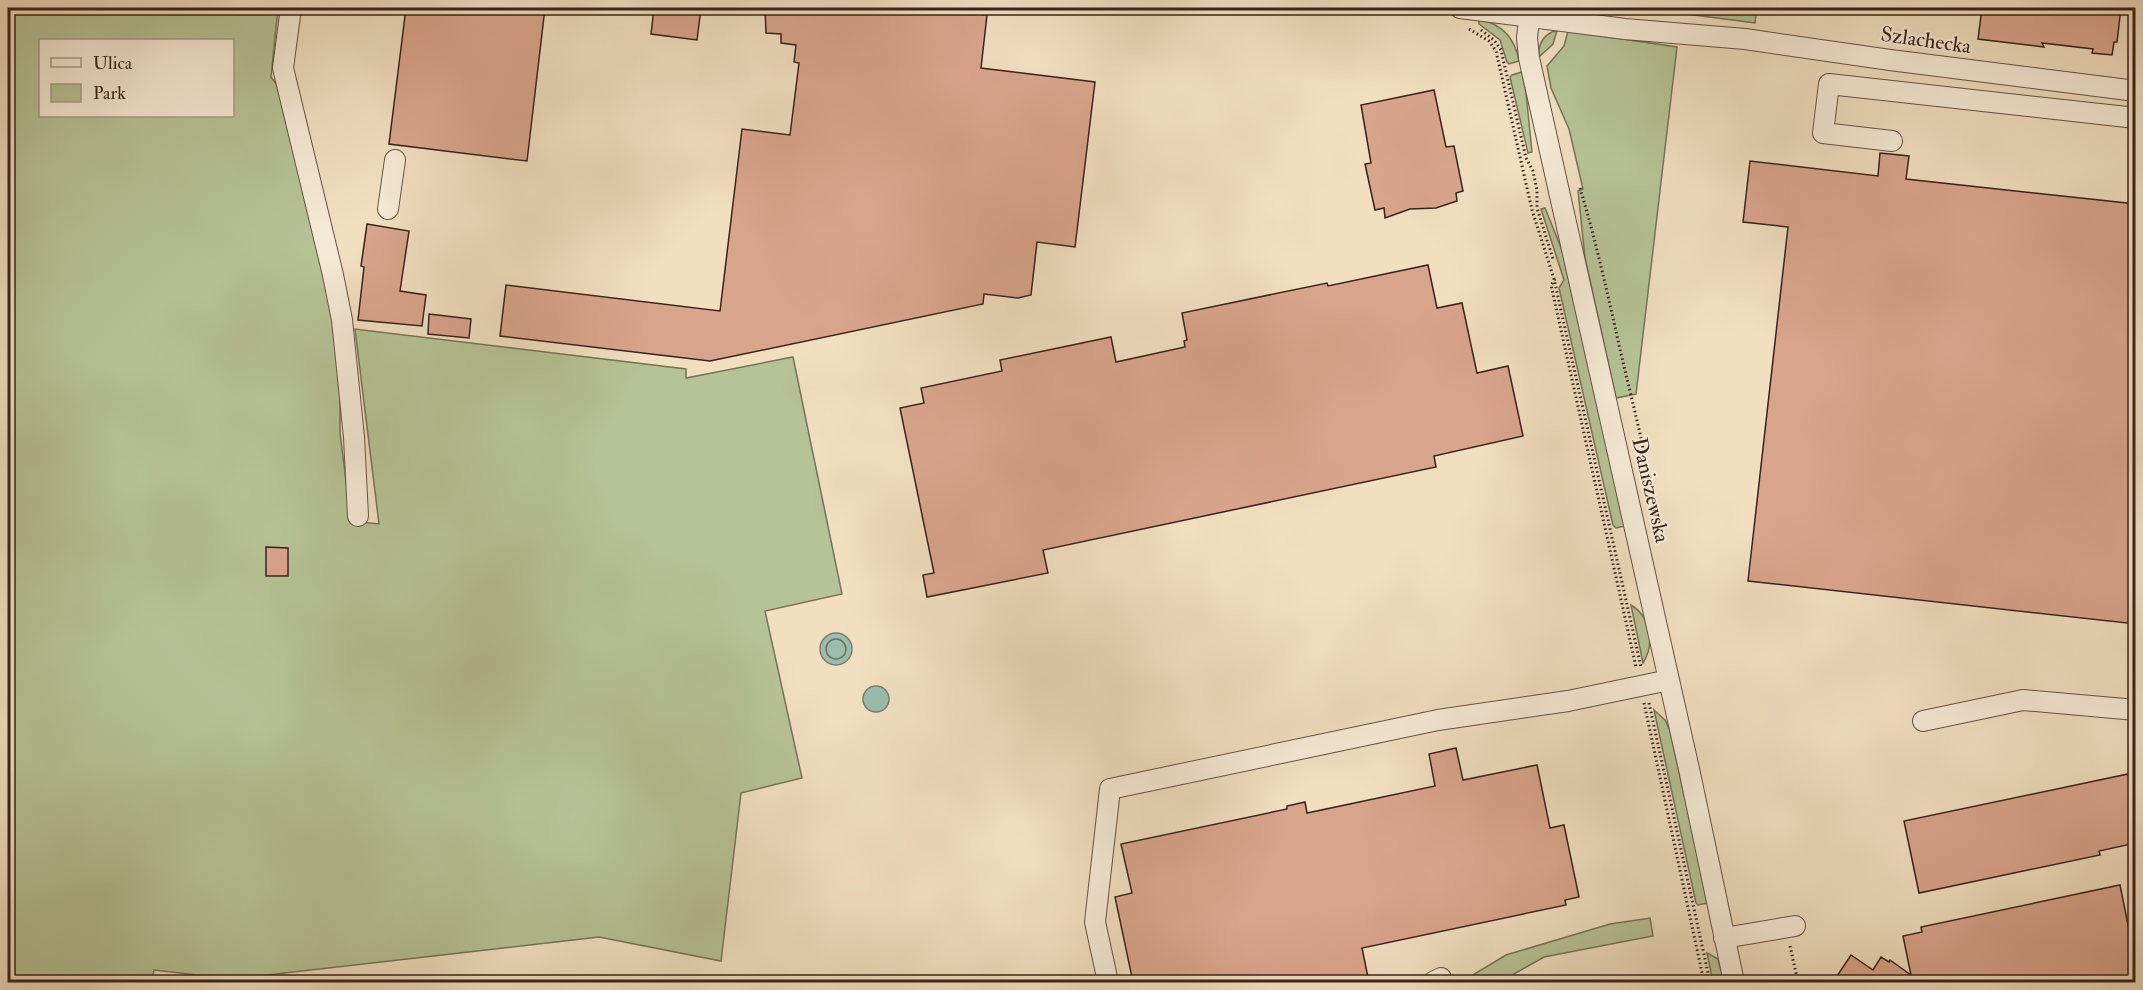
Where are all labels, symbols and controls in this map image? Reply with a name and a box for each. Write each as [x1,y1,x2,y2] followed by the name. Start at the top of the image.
[1879,21,1973,60] street label: Szlachecka
[39,39,234,117] legend
[93,52,133,75] text: Ulica
[93,82,126,105] text: Park
[1625,435,1676,546] street label: Daniszewska

